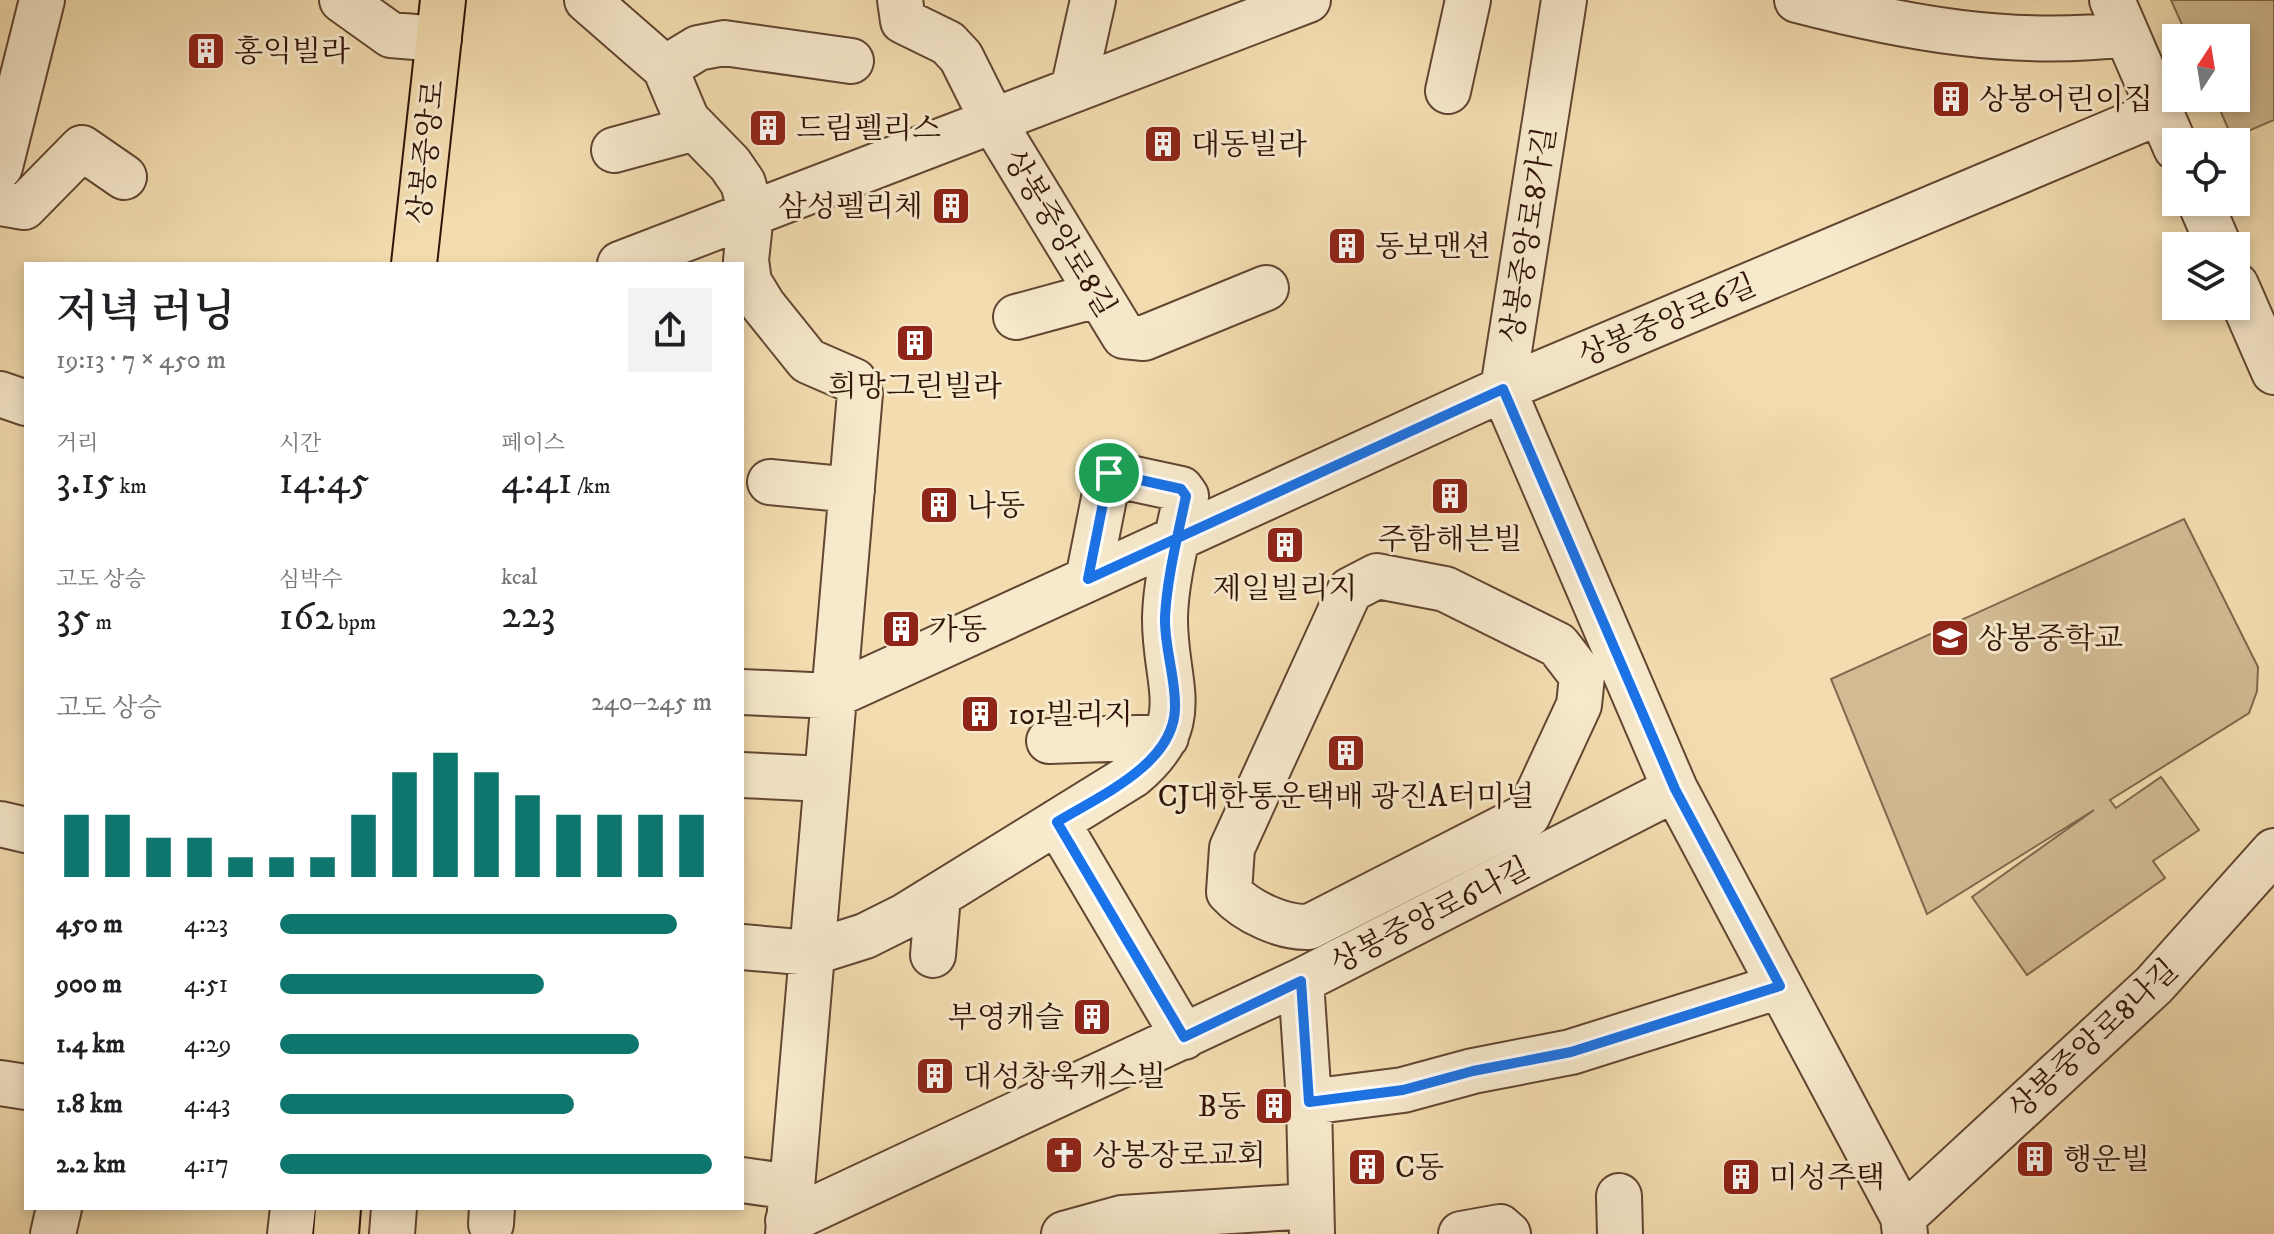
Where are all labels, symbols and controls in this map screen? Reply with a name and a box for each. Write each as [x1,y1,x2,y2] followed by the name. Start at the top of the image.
[2162,24,2250,112] north arrow
[2162,24,2250,320] map controls
[185,30,227,72] building icon: 홍익빌라
[234,34,350,71] place label: 홍익빌라
[402,78,453,226] street label: 상봉중앙로
[1930,78,1972,120] building icon: 상봉어린이집
[1979,82,2153,119] place label: 상봉어린이집
[747,107,789,149] building icon: 드림펠리스
[796,111,941,148] place label: 드림펠리스
[1142,123,1184,165] building icon: 대동빌라
[1494,125,1565,346] street label: 상봉중앙로8가길
[1191,127,1307,164] place label: 대동빌라
[2162,128,2250,216] button: locate
[994,143,1123,324] street label: 상봉중앙로8길
[930,185,972,227] building icon: 삼성펠리체
[778,189,923,226] place label: 삼성펠리체
[1326,225,1368,267] building icon: 동보맨션
[1375,229,1491,266] place label: 동보맨션
[2162,232,2250,320] button: layers
[1573,267,1762,375] street label: 상봉중앙로6길
[56,286,235,341] text: 저녁 러닝
[628,288,712,372] button: share
[894,322,936,364] building icon: 희망그린빌라
[56,344,226,377] text: 19:13 · 7 × 450 m
[828,369,1002,406] place label: 희망그린빌라
[56,430,99,457] text: 거리
[279,430,321,457] text: 시간
[501,430,565,457] text: 페이스
[1075,439,1143,507] pin
[1087,451,1131,495] icon: arrive
[56,457,115,507] text: 3.15
[279,457,369,507] text: 14:45
[501,457,573,507] text: 4:41
[115,473,147,500] text: km
[573,473,611,500] text: /km
[1429,475,1471,517] building icon: 주함해븐빌
[918,484,960,526] building icon: 나동
[967,488,1025,525] place label: 나동
[1378,522,1522,559] place label: 주함해븐빌
[1264,524,1306,566] building icon: 제일빌리지
[501,564,537,591] text: kcal
[56,566,146,593] text: 고도 상승
[279,566,342,593] text: 심박수
[1213,571,1357,608] place label: 제일빌리지
[501,591,556,641] text: 223
[56,593,91,643] text: 35
[279,593,334,643] text: 162
[880,608,922,650] building icon: 가동
[91,609,112,636] text: m
[334,609,376,636] text: bpm
[929,612,987,649] place label: 가동
[1929,617,1971,659] school or university icon: 상봉중학교
[1978,621,2123,658] place label: 상봉중학교
[591,686,712,719] text: 240–245 m
[56,692,162,725] text: 고도 상승
[959,693,1001,735] building icon: 101빌리지
[1008,697,1133,734] place label: 101빌리지
[1325,732,1367,774] building icon: CJ대한통운택배 광진A터미널
[1158,779,1534,816] place label: CJ대한통운택배 광진A터미널
[1325,850,1536,982] street label: 상봉중앙로6나길
[56,908,123,941] text: 450 m
[184,908,228,941] text: 4:23
[2002,952,2186,1128] street label: 상봉중앙로8나길
[56,968,122,1001] text: 900 m
[184,968,228,1001] text: 4:51
[1071,996,1113,1038] building icon: 부영캐슬
[948,1000,1064,1037] place label: 부영캐슬
[56,1028,125,1061] text: 1.4 km
[184,1028,232,1061] text: 4:29
[914,1055,956,1097] building icon: 대성창욱캐스빌
[963,1059,1166,1096] place label: 대성창욱캐스빌
[1253,1085,1295,1127] building icon: B동
[56,1088,123,1121] text: 1.8 km
[184,1088,230,1121] text: 4:43
[1198,1089,1246,1126] place label: B동
[1043,1134,1085,1176] church icon: 상봉장로교회
[1092,1138,1266,1175] place label: 상봉장로교회
[2014,1138,2056,1180] building icon: 행운빌
[2063,1142,2150,1179] place label: 행운빌
[1346,1146,1388,1188] building icon: C동
[56,1148,126,1181] text: 2.2 km
[184,1148,229,1181] text: 4:17
[1395,1150,1444,1187] place label: C동
[1720,1156,1762,1198] building icon: 미성주택
[1769,1160,1885,1197] place label: 미성주택

